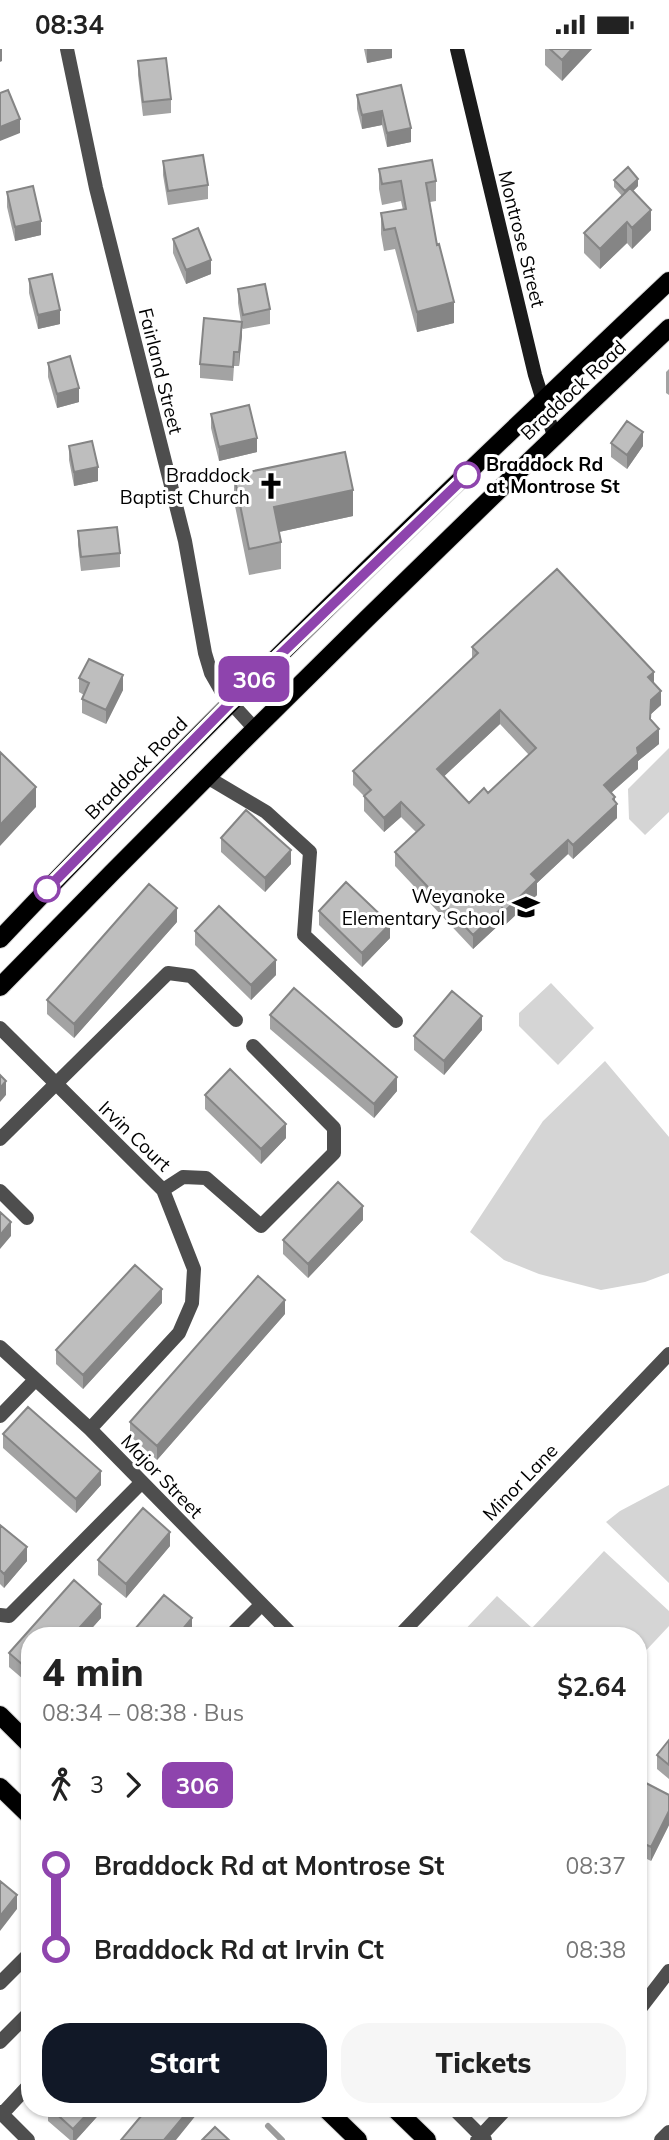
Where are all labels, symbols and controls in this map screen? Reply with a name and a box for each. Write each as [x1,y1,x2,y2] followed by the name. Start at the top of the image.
[35,8,104,41] text: 08:34
[493,168,551,310] street label: Montrose Street
[134,305,188,437] street label: Fairland Street
[515,335,631,445] street label: Braddock Road
[486,452,620,498] place label: Braddock Rd at Montrose St
[454,462,480,488] marker: Braddock Rd at Montrose St
[120,463,250,509] place label: Braddock Baptist Church
[256,471,286,501] church icon: Braddock Baptist Church
[214,656,294,702] line badge: 306
[232,664,276,694] text: 306
[80,712,192,824] street label: Braddock Road
[34,876,60,902] unlabelled marker
[342,884,505,930] place label: Weyanoke Elementary School
[511,892,541,922] school or university icon: Weyanoke Elementary School
[94,1096,176,1177] street label: Irvin Court
[116,1429,208,1523] street label: Major Street
[477,1438,563,1526] street label: Minor Lane
[42,1648,144,1696] text: 4 min
[557,1670,626,1703] text: $2.64
[42,1698,244,1727] text: 08:34 – 08:38 · Bus
[42,1766,80,1804] icon: walk
[114,1766,152,1804] icon: forward
[90,1770,104,1799] text: 3
[176,1770,219,1800] text: 306
[94,1849,444,1882] text: Braddock Rd at Montrose St
[566,1851,626,1880] text: 08:37
[94,1933,384,1966] text: Braddock Rd at Irvin Ct
[566,1935,626,1964] text: 08:38
[42,2023,327,2103] button: Start
[341,2023,626,2103] button: Tickets

